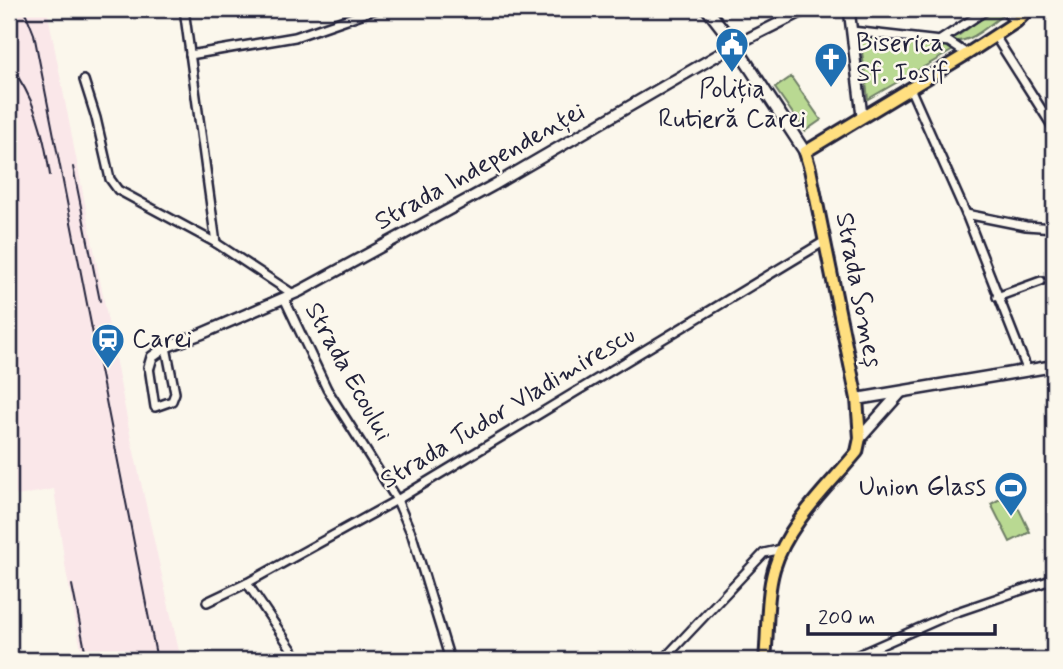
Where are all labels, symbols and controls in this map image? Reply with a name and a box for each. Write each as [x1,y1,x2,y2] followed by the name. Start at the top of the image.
[713,25,751,74] public building icon: Poliția Rutieră Carei
[856,27,948,91] place label: Biserica Sf. Iosif
[812,40,850,89] church icon: Biserica Sf. Iosif
[658,73,806,137] place label: Poliția Rutieră Carei
[369,95,591,239] street label: Strada Independenței
[826,210,890,370] street label: Strada Someș
[296,297,400,447] street label: Strada Ecoului
[374,318,642,498] street label: Strada Tudor Vladimirescu
[89,321,127,370] station icon: Carei
[132,323,192,357] place label: Carei
[992,469,1030,518] sports icon: Union Glass
[859,471,986,505] place label: Union Glass
[808,592,995,636] scale bar
[818,604,875,632] text: 200 m

